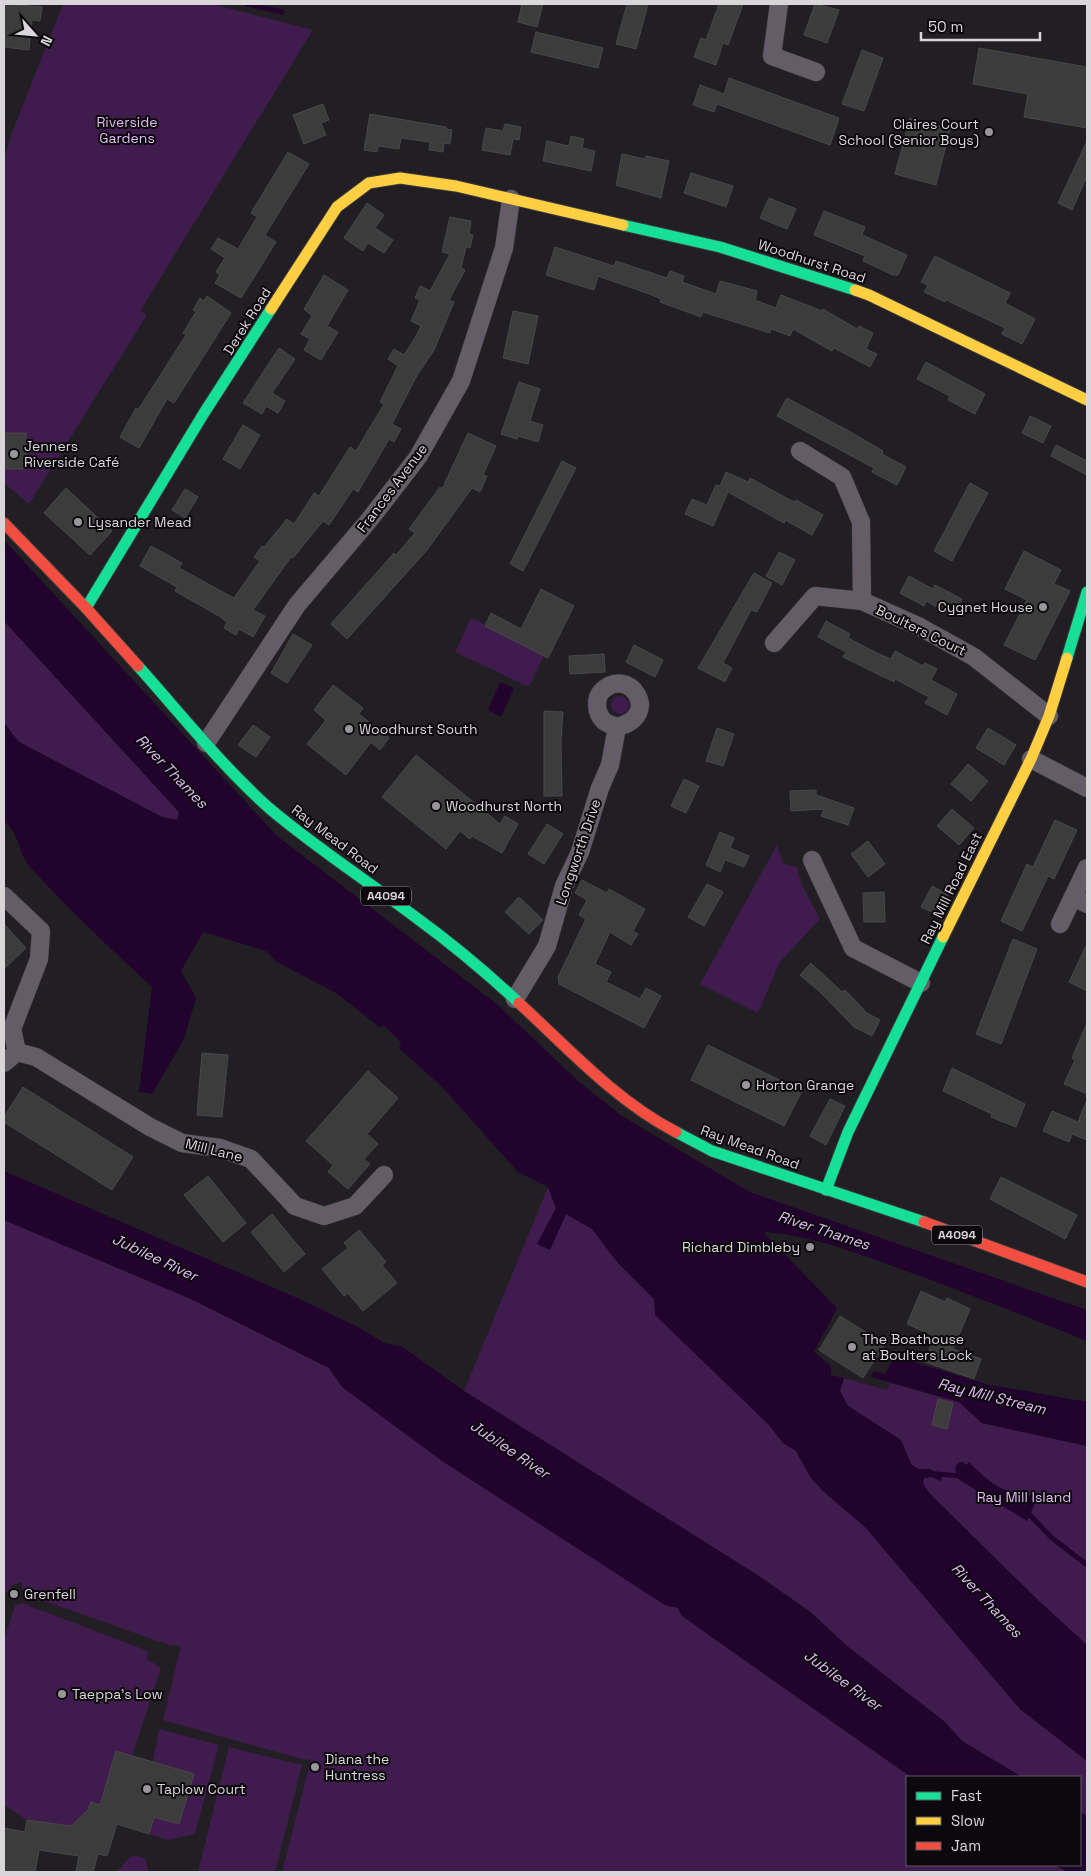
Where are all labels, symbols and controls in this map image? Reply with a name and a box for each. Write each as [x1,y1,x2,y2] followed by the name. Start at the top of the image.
[10,10,60,60] north arrow
[921,10,1040,42] scale bar
[928,17,963,36] text: 50 m
[36,33,57,49] text: N
[96,113,158,147] park label: Riverside Gardens
[838,115,979,149] place label: Claires Court School (Senior Boys)
[983,126,995,138] marker: Claires Court School (Senior Boys)
[756,235,868,287] street label: Woodhurst Road
[219,284,275,358] street label: Derek Road
[24,437,119,471] place label: Jenners Riverside Café
[353,440,431,536] street label: Frances Avenue
[8,448,20,460] marker: Jenners Riverside Café
[88,513,192,531] place label: Lysander Mead
[72,516,84,528] marker: Lysander Mead
[938,598,1033,616] place label: Cygnet House
[873,600,969,660] street label: Boulters Court
[1037,601,1049,613] marker: Cygnet House
[359,720,478,738] place label: Woodhurst South
[343,723,355,735] marker: Woodhurst South
[132,730,213,813] water label: River Thames
[446,797,562,815] place label: Woodhurst North
[551,797,605,907] street label: Longworth Drive
[288,800,382,878] street label: Ray Mead Road
[430,800,442,812] marker: Woodhurst North
[916,829,986,947] street label: Ray Mill Road East
[361,886,411,906] road number: A4094
[756,1076,854,1094] place label: Horton Grange
[740,1079,752,1091] marker: Horton Grange
[698,1121,802,1173] street label: Ray Mead Road
[183,1134,245,1166] street label: Mill Lane
[776,1206,873,1254] water label: River Thames
[932,1226,982,1244] road number: A4094
[109,1229,202,1286] water label: Jubilee River
[682,1238,800,1256] place label: Richard Dimbleby
[804,1241,816,1253] marker: Richard Dimbleby
[862,1330,973,1364] place label: The Boathouse at Boulters Lock
[846,1341,858,1353] marker: The Boathouse at Boulters Lock
[936,1373,1049,1419] water label: Ray Mill Stream
[467,1415,554,1483] water label: Jubilee River
[977,1488,1071,1506] park label: Ray Mill Island
[948,1559,1027,1642] water label: River Thames
[24,1585,76,1603] place label: Grenfell
[8,1588,20,1600] marker: Grenfell
[800,1645,887,1715] water label: Jubilee River
[72,1685,163,1703] place label: Taeppa's Low
[56,1688,68,1700] marker: Taeppa's Low
[325,1750,389,1784] place label: Diana the Huntress
[309,1761,321,1773] marker: Diana the Huntress
[906,1776,1081,1866] legend
[157,1780,246,1798] place label: Taplow Court
[141,1783,153,1795] marker: Taplow Court
[951,1786,982,1805] text: Fast
[951,1811,985,1830] text: Slow
[951,1836,981,1855] text: Jam

